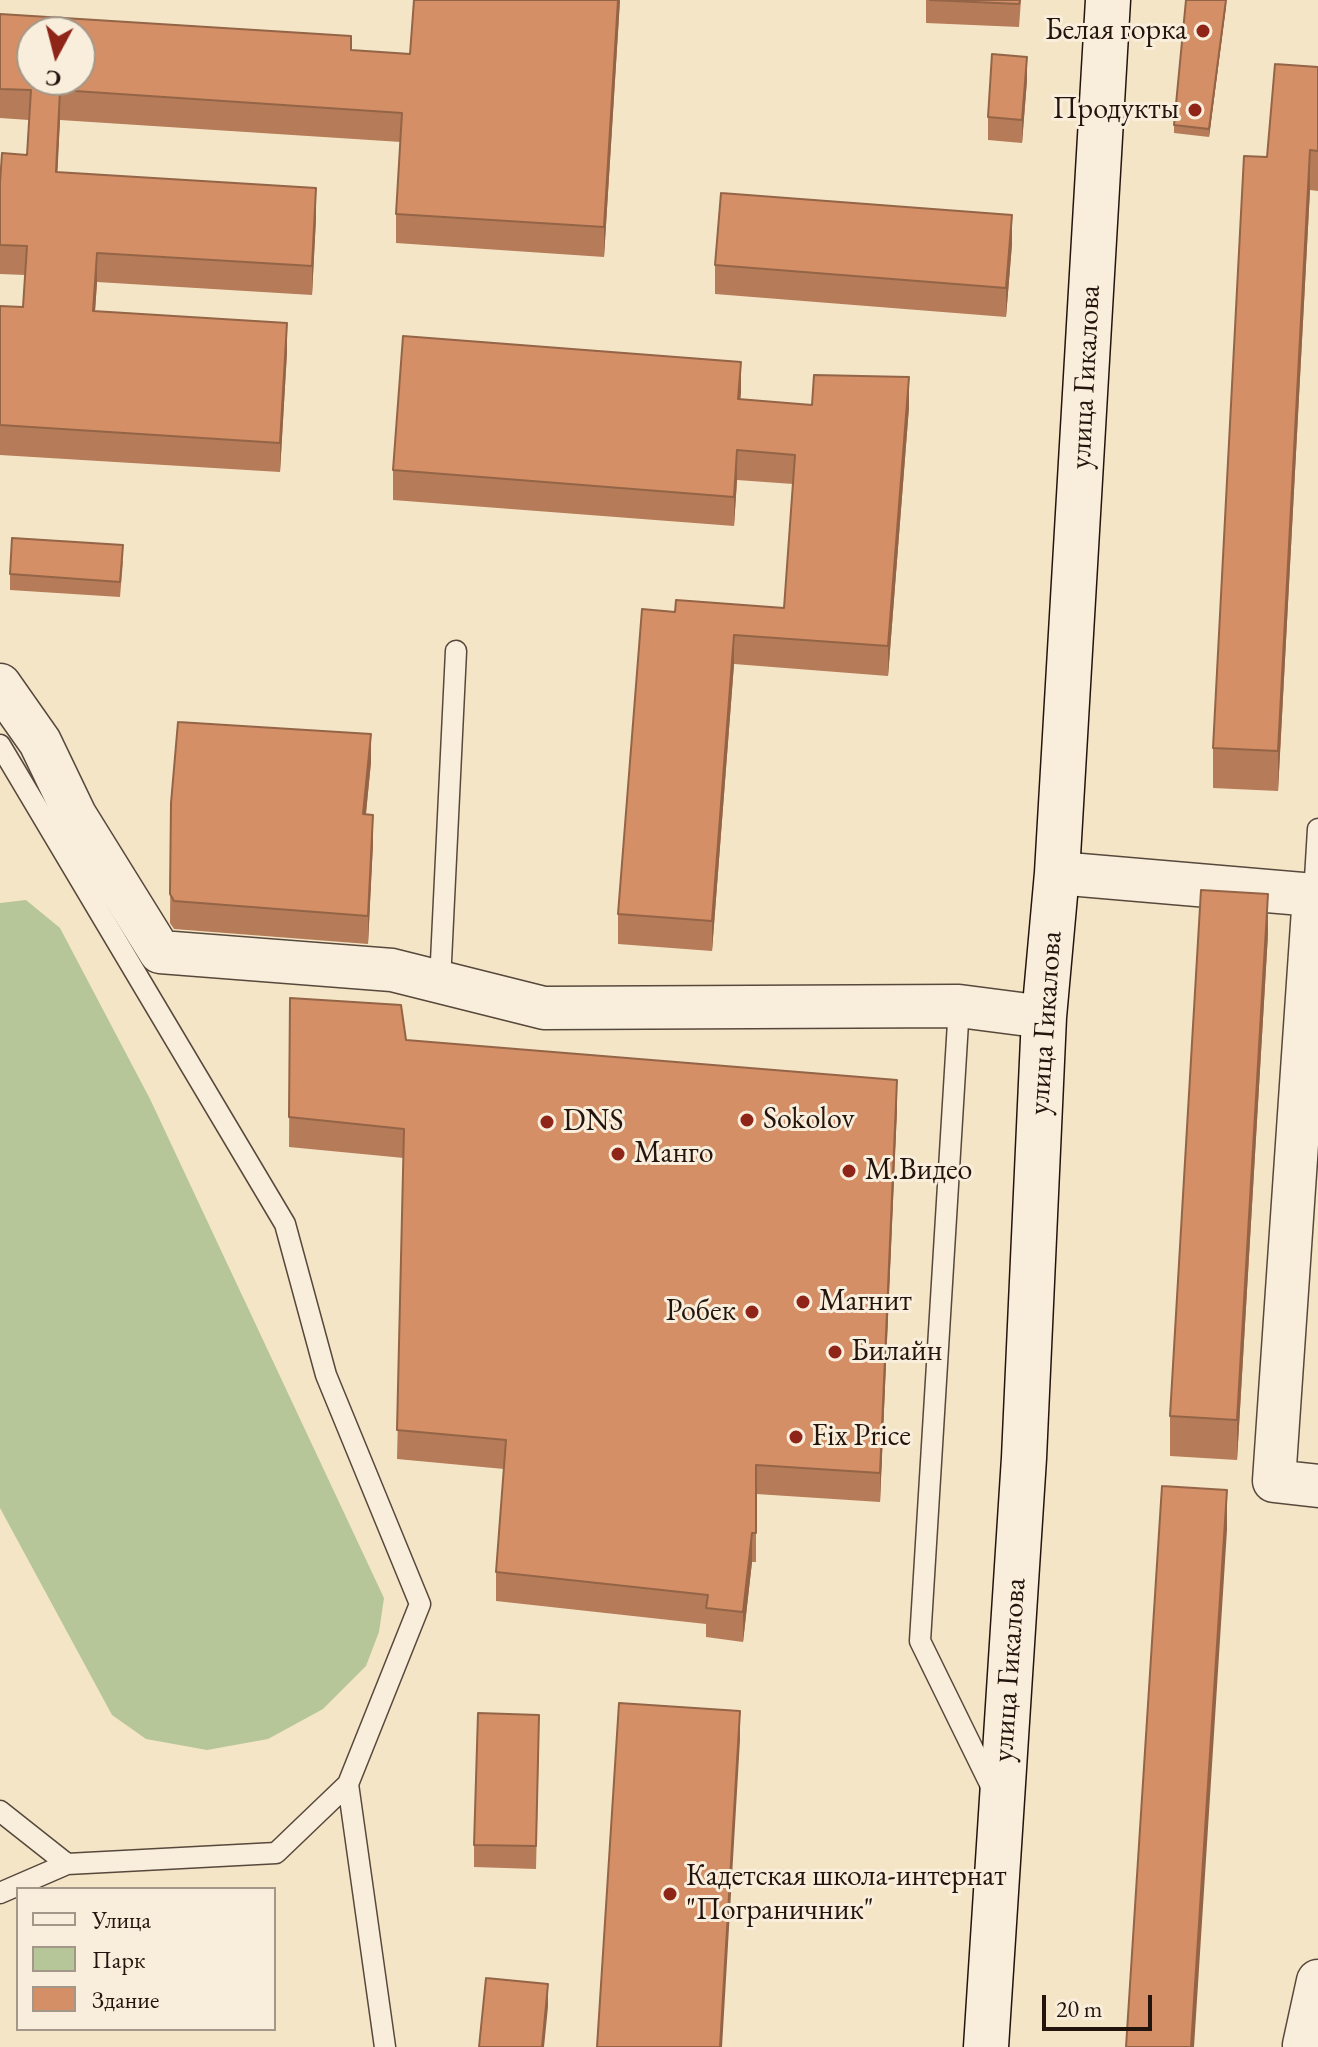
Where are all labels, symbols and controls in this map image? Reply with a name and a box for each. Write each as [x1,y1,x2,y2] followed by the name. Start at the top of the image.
[1045,13,1187,49] place label: Белая горка
[16,16,96,96] north arrow
[1194,22,1212,40] marker: Белая горка
[44,63,63,94] text: С
[1053,92,1179,128] place label: Продукты
[1186,101,1204,119] marker: Продукты
[1063,284,1109,470] street label: улица Гикалова
[1022,930,1070,1116] street label: улица Гикалова
[763,1102,855,1138] place label: Sokolov
[563,1104,623,1140] place label: DNS
[738,1111,756,1129] marker: Sokolov
[538,1113,556,1131] marker: DNS
[634,1136,713,1172] place label: Манго
[609,1145,627,1163] marker: Манго
[865,1153,972,1189] place label: М.Видео
[840,1162,858,1180] marker: М.Видео
[819,1284,912,1320] place label: Магнит
[794,1293,812,1311] marker: Магнит
[666,1294,736,1330] place label: Робек
[743,1303,761,1321] marker: Робек
[851,1334,942,1370] place label: Билайн
[826,1343,844,1361] marker: Билайн
[812,1419,911,1455] place label: Fix Price
[787,1428,805,1446] marker: Fix Price
[986,1577,1034,1763] street label: улица Гикалова
[686,1859,1007,1930] place label: Кадетская школа-интернат "Пограничник"
[661,1885,679,1903] marker: Кадетская школа-интернат "Пограничник"
[16,1887,276,2031] legend
[92,1904,151,1935] text: Улица
[92,1944,145,1975] text: Парк
[1046,1979,1156,2029] scale bar
[92,1984,159,2015] text: Здание
[1056,1993,1103,2024] text: 20 m

